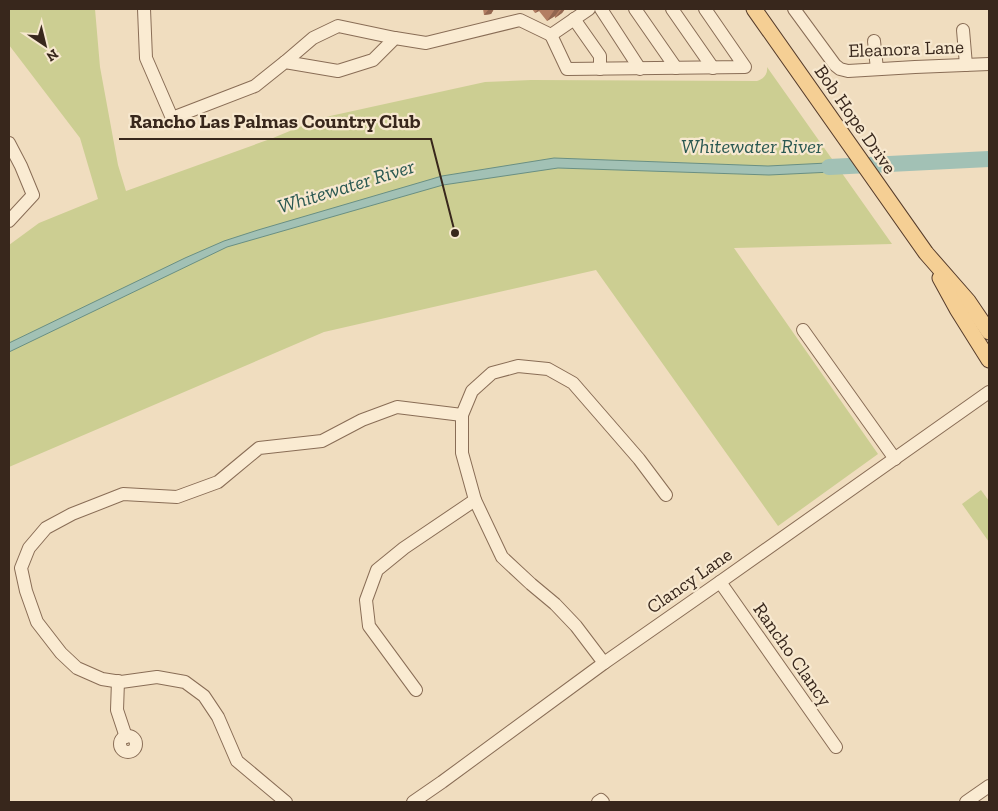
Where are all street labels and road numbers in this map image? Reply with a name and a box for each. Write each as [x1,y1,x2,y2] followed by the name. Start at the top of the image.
[848,35,964,62] street label: Eleanora Lane
[810,60,902,178] street label: Bob Hope Drive
[642,543,737,618] street label: Clancy Lane
[748,598,837,711] street label: Rancho Clancy

